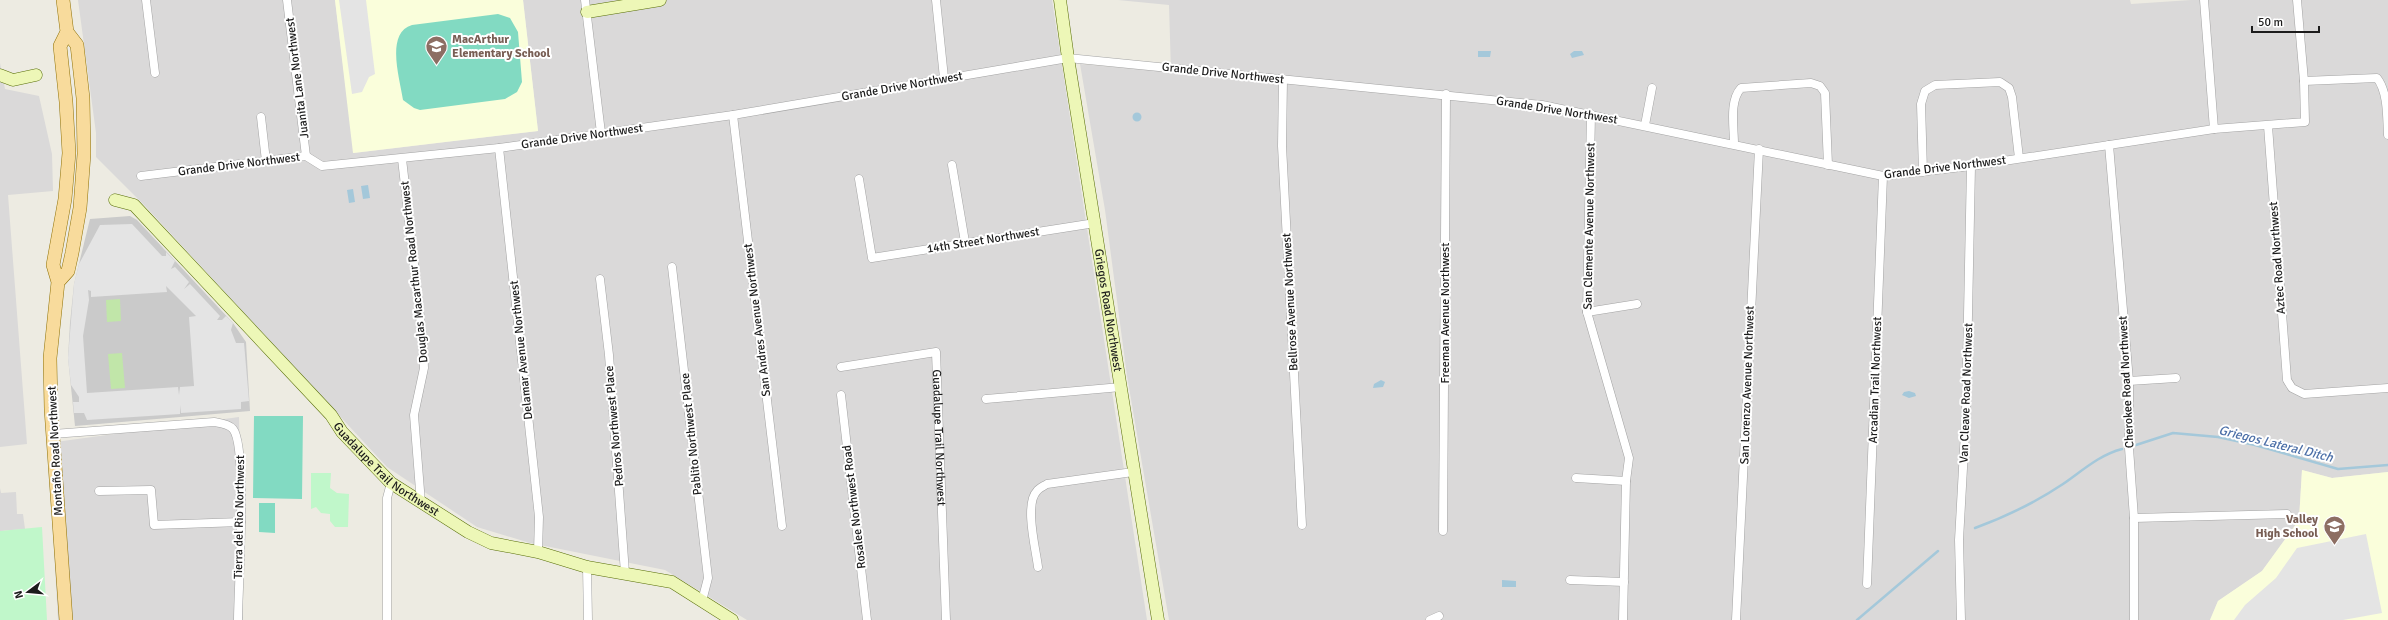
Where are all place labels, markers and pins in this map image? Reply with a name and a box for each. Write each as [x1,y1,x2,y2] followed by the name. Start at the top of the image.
[452,32,551,61] place label: MacArthur Elementary School
[424,33,450,66] school or university icon: MacArthur Elementary School
[2255,512,2318,541] place label: Valley High School
[2321,513,2347,546] school or university icon: Valley High School

